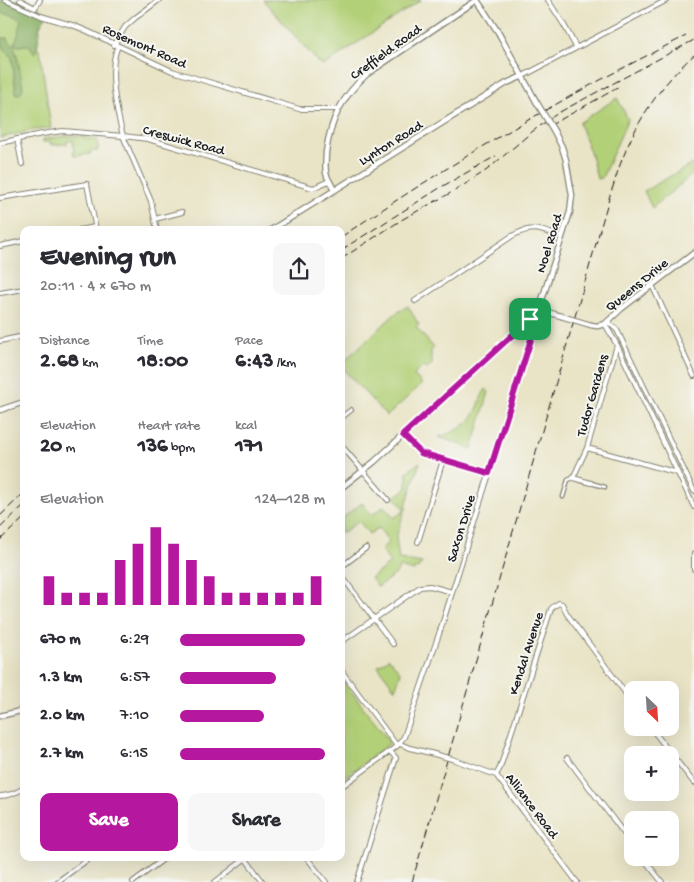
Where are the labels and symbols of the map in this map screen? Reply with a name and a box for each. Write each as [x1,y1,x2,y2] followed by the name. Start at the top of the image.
[348,20,427,85] street label: Creffield Road
[99,21,190,74] street label: Rosemont Road
[356,117,428,170] street label: Lynton Road
[141,122,228,161] street label: Creswick Road
[533,211,568,275] street label: Noel Road
[603,255,673,316] street label: Queens Drive
[509,298,551,340] pin
[573,352,613,440] street label: Tudor Gardens
[444,492,481,564] street label: Saxon Drive
[506,609,549,697] street label: Kendal Avenue
[624,681,679,736] north arrow
[501,770,562,844] street label: Alliance Road

